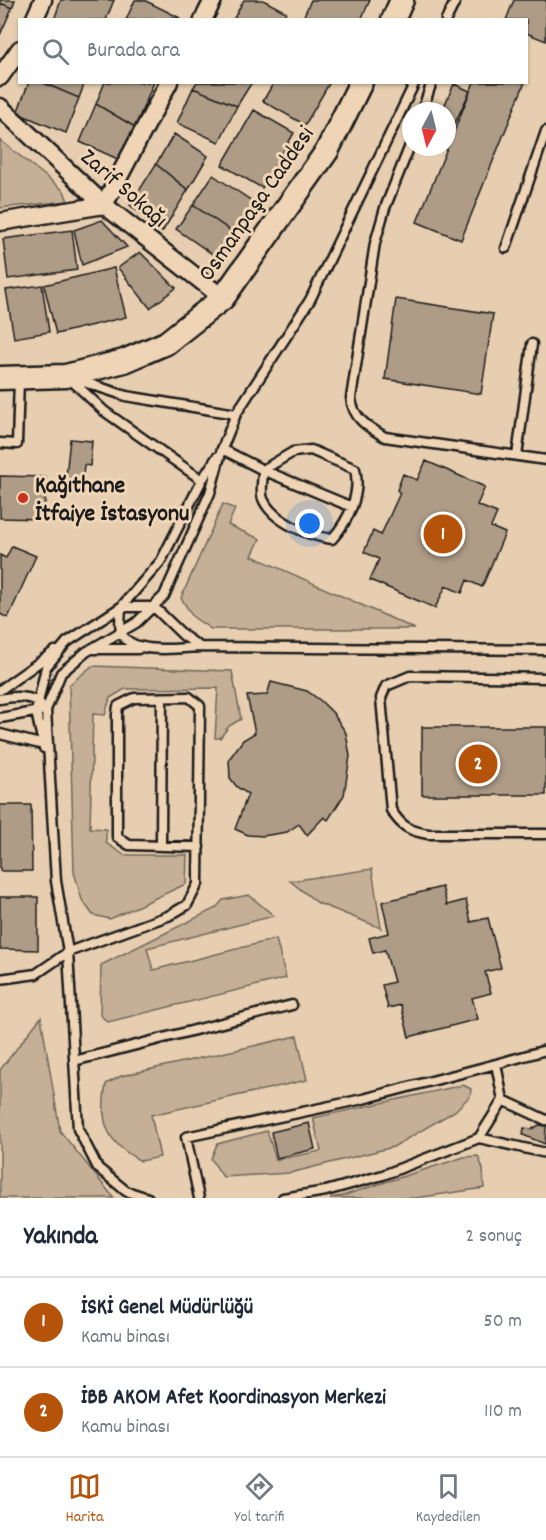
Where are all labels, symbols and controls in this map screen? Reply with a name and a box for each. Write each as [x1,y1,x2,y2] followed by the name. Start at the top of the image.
[18,18,528,84] search box
[39,35,72,68] icon: search
[87,36,180,67] text: Burada ara
[402,102,456,156] north arrow
[191,120,324,289] street label: Osmanpaşa Caddesi
[72,142,174,237] street label: Zarif Sokağı
[35,470,189,532] place label: Kağıthane İtfaiye İstasyonu
[16,491,30,505] marker: Kağıthane İtfaiye İstasyonu
[295,509,324,538] your location
[424,512,462,556] pin: 1
[458,742,498,786] pin: 2
[24,1219,98,1256] text: Yakında
[465,1223,522,1251] text: 2 sonuç
[81,1293,253,1324] text: İSKİ Genel Müdürlüğü
[41,1308,46,1336] text: 1
[484,1308,522,1336] text: 50 m
[81,1324,170,1352] text: Kamu binası
[81,1383,386,1414] text: İBB AKOM Afet Koordinasyon Merkezi
[39,1398,48,1426] text: 2
[484,1398,522,1426] text: 110 m
[81,1414,170,1442] text: Kamu binası
[66,1470,104,1529] tab: Harita
[235,1470,285,1529] tab: Yol tarifi
[416,1470,480,1529] tab: Kaydedilen

